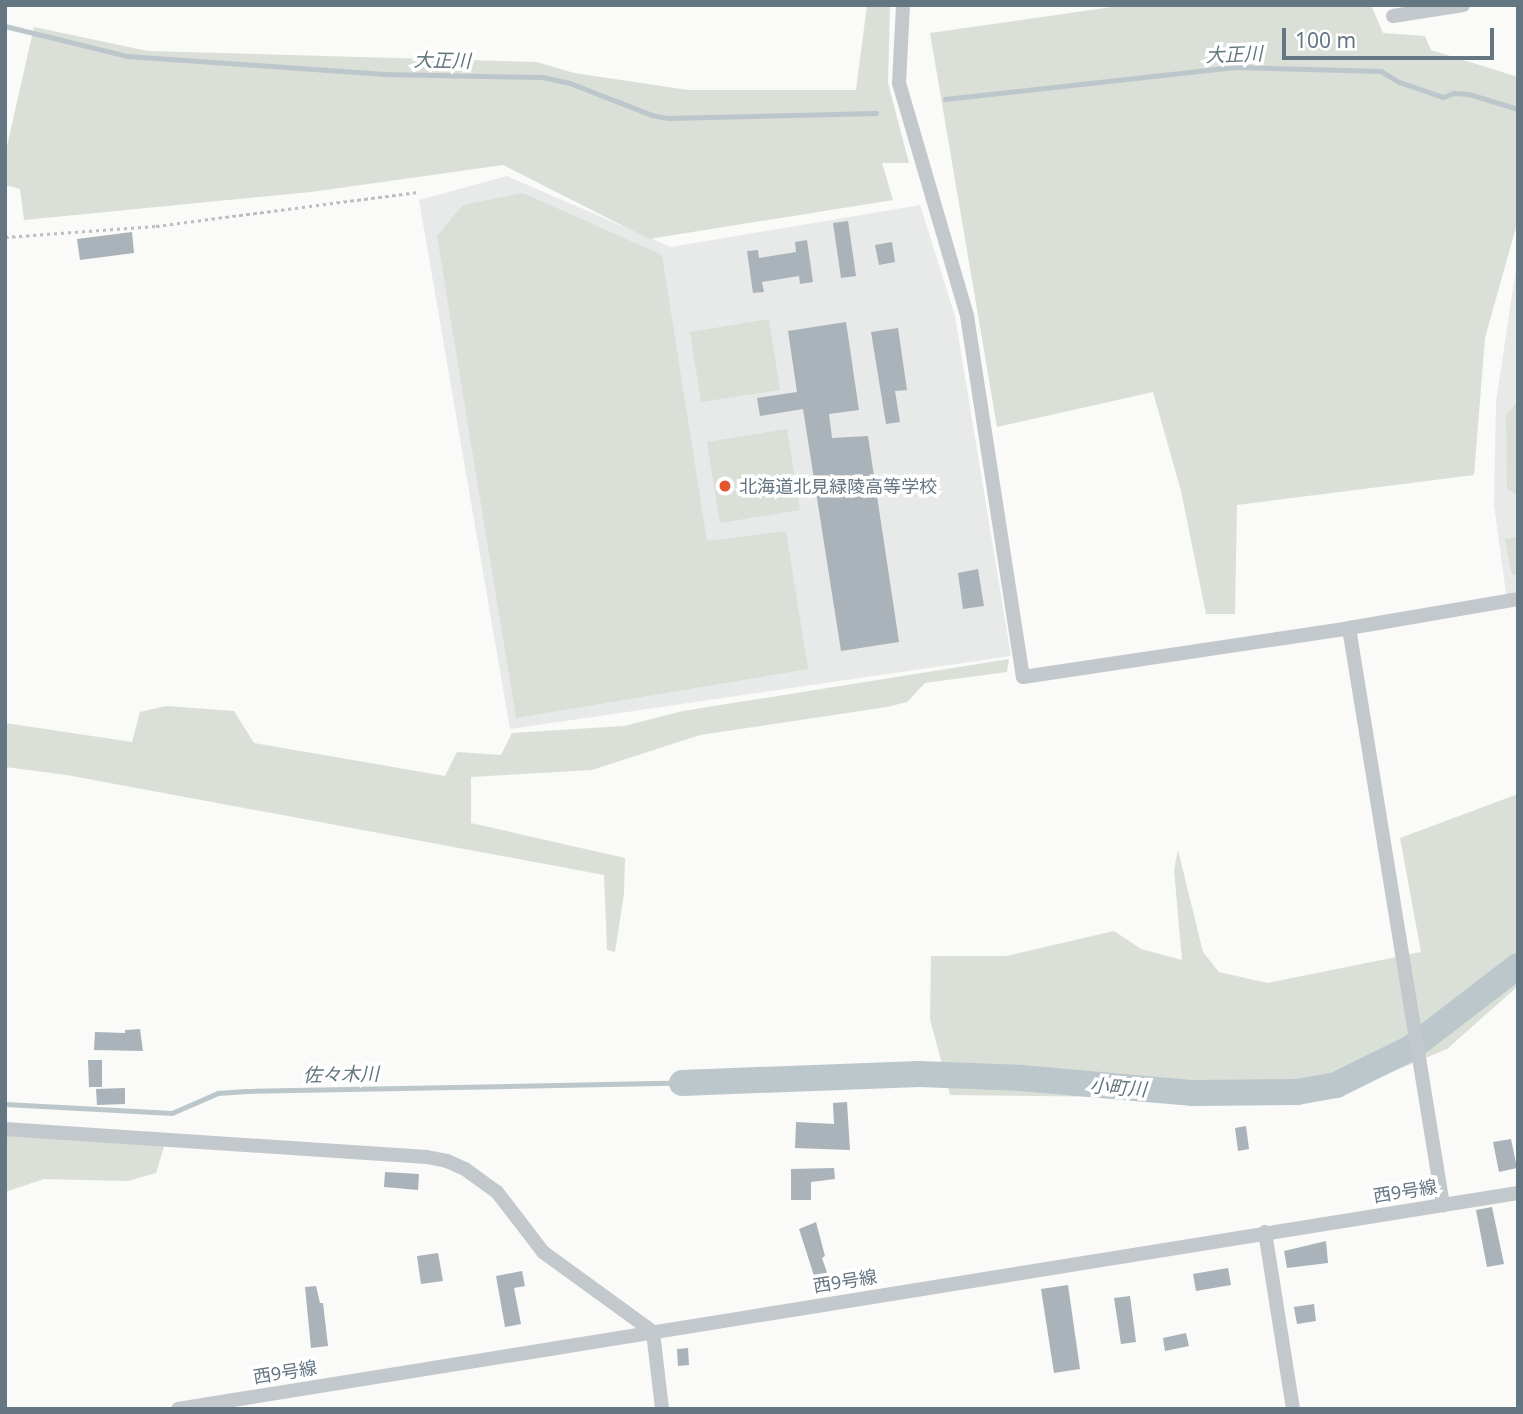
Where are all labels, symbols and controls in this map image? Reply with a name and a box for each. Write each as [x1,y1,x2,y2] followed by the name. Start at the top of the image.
[1285,14,1497,58] scale bar
[1295,26,1356,54] text: 100 m
[1205,43,1263,67] water label: 大正川
[413,49,471,73] water label: 大正川
[739,475,937,497] place label: 北海道北見緑陵高等学校
[717,478,733,494] marker: 北海道北見緑陵高等学校
[303,1063,379,1087] water label: 佐々木川
[1089,1075,1147,1101] water label: 小町川
[1372,1175,1438,1207] street label: 西9号線
[812,1265,878,1297] street label: 西9号線
[252,1356,318,1388] street label: 西9号線

